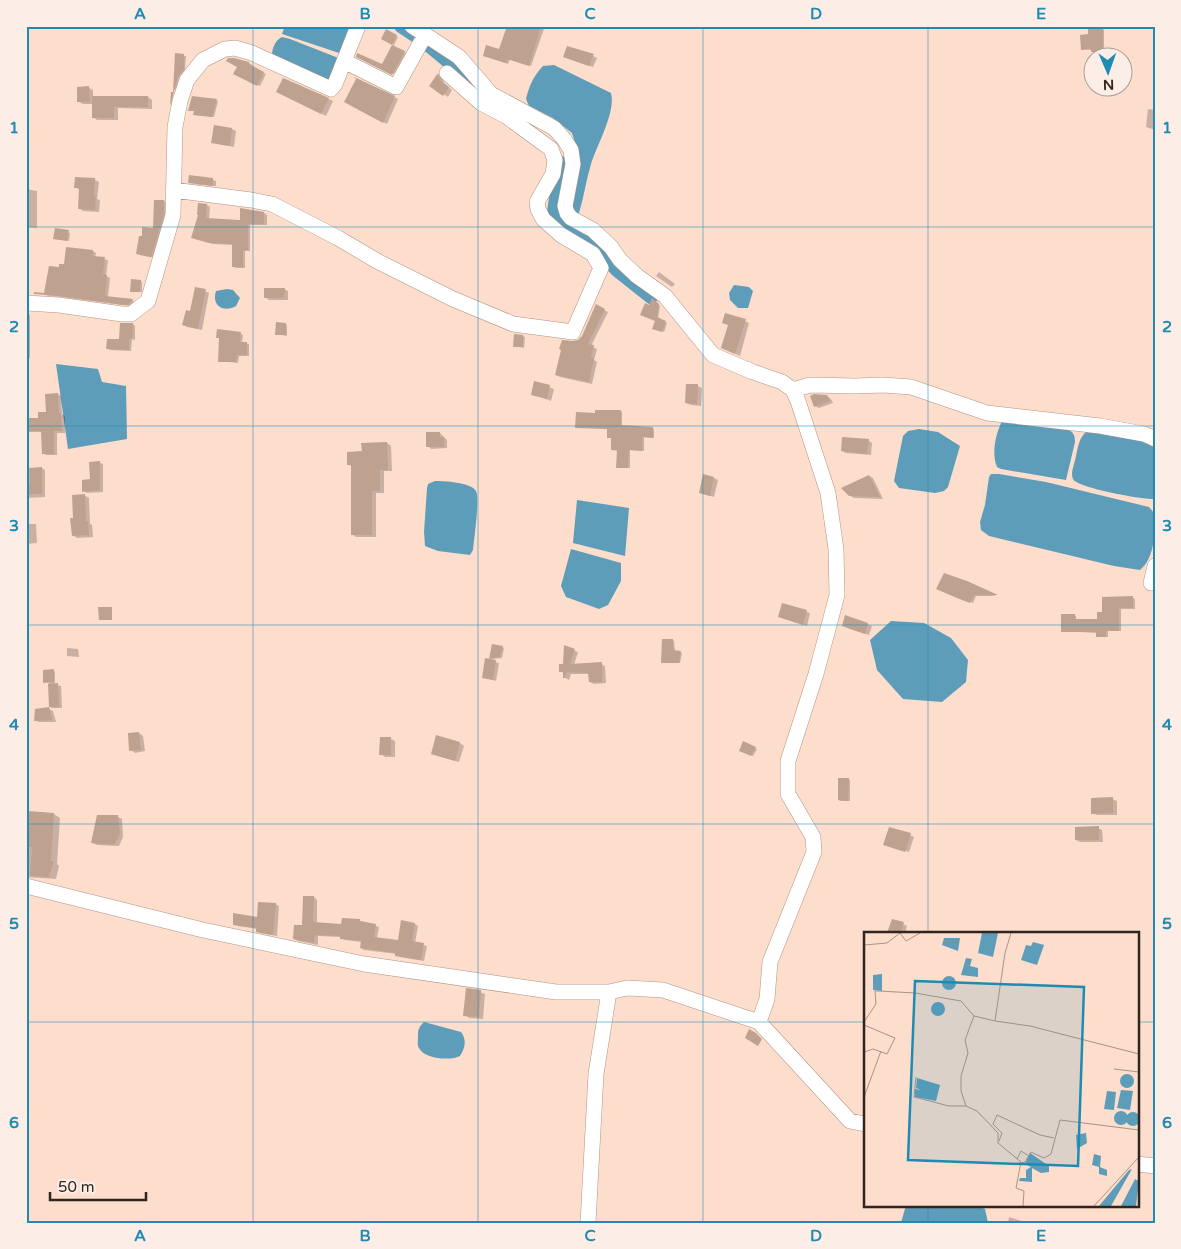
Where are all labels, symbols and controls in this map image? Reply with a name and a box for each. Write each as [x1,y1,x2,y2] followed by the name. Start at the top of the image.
[134,4,146,24] text: A
[359,4,371,24] text: B
[584,4,596,24] text: C
[810,4,822,24] text: D
[1036,4,1046,24] text: E
[1084,48,1134,98] north arrow
[1103,76,1114,93] text: N
[9,118,19,138] text: 1
[1162,118,1172,138] text: 1
[9,317,19,337] text: 2
[1162,317,1172,337] text: 2
[9,516,19,536] text: 3
[1162,516,1172,536] text: 3
[9,715,19,735] text: 4
[1162,715,1172,735] text: 4
[9,914,19,934] text: 5
[1162,914,1172,934] text: 5
[864,932,1138,1206] inset map
[9,1113,19,1133] text: 6
[1162,1113,1172,1133] text: 6
[50,1169,146,1201] scale bar
[58,1178,95,1196] text: 50 m
[134,1226,146,1246] text: A
[359,1226,371,1246] text: B
[584,1226,596,1246] text: C
[810,1226,822,1246] text: D
[1036,1226,1046,1246] text: E

